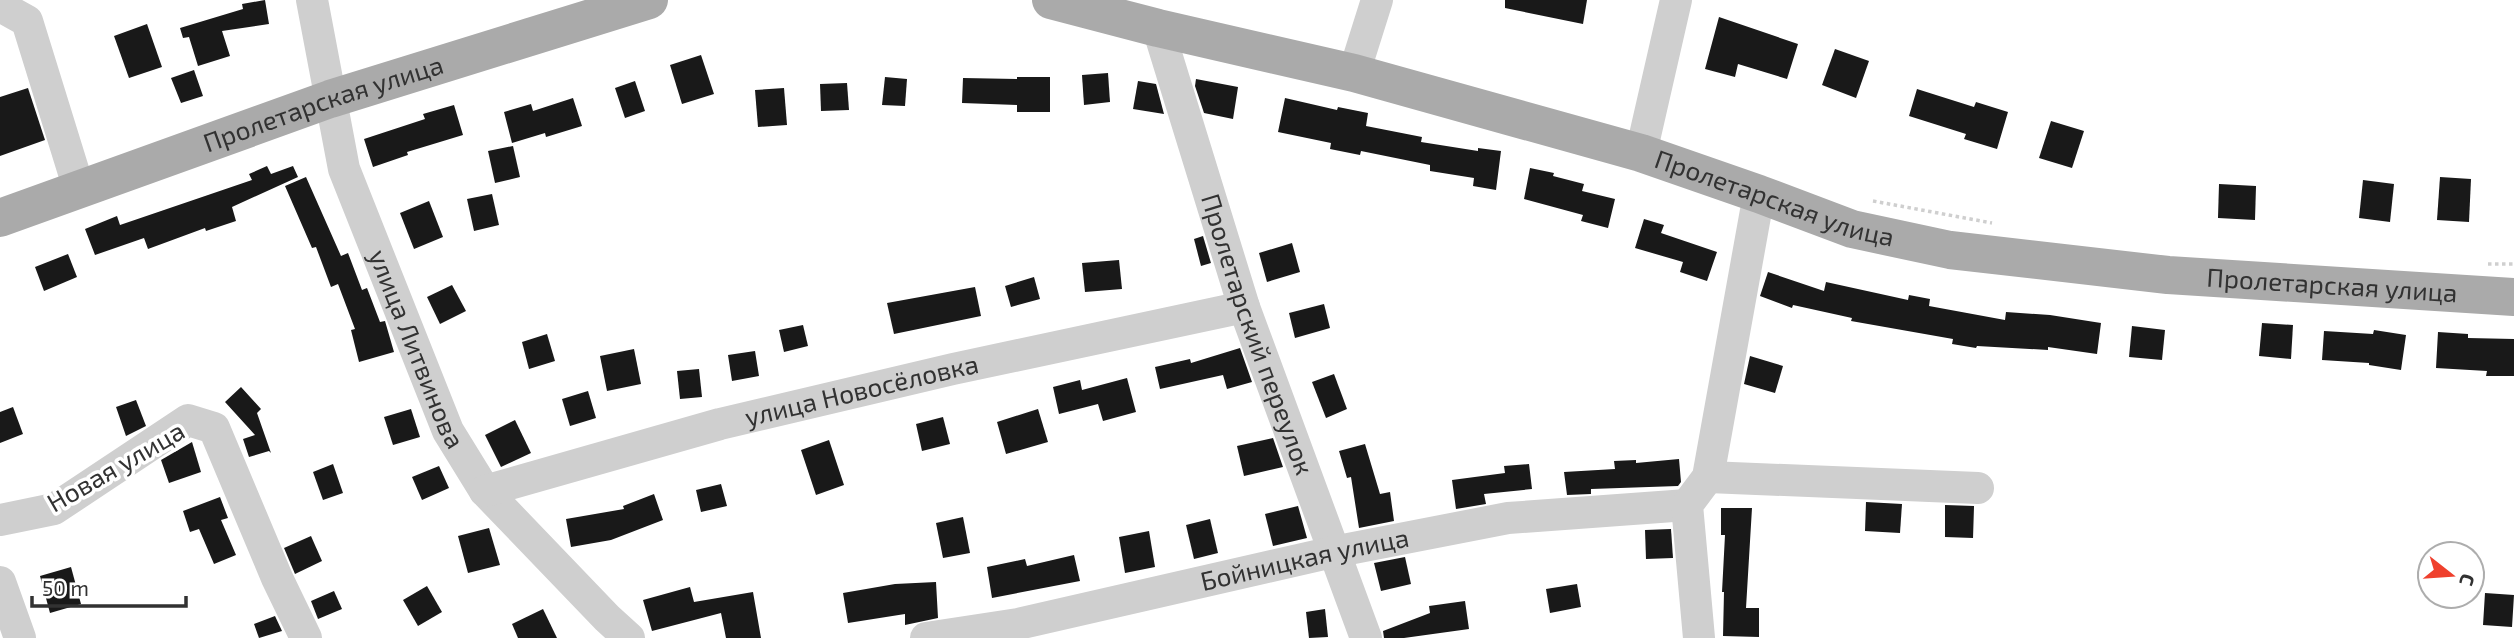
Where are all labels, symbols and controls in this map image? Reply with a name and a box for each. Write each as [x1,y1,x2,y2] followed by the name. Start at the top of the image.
[199,48,447,157] street label: Пролетарская улица
[1651,142,1897,252] street label: Пролетарская улица
[1196,190,1321,479] street label: Пролетарский переулок
[363,245,472,454] street label: улица Литвинова
[2206,260,2459,307] street label: Пролетарская улица
[742,347,981,433] street label: улица Новосёловка
[41,414,190,518] street label: Новая улица
[1197,521,1411,596] street label: Бойницкая улица
[2416,540,2486,610] north arrow
[32,564,186,608] scale bar
[2455,571,2480,589] text: С
[42,575,89,600] text: 50 m

